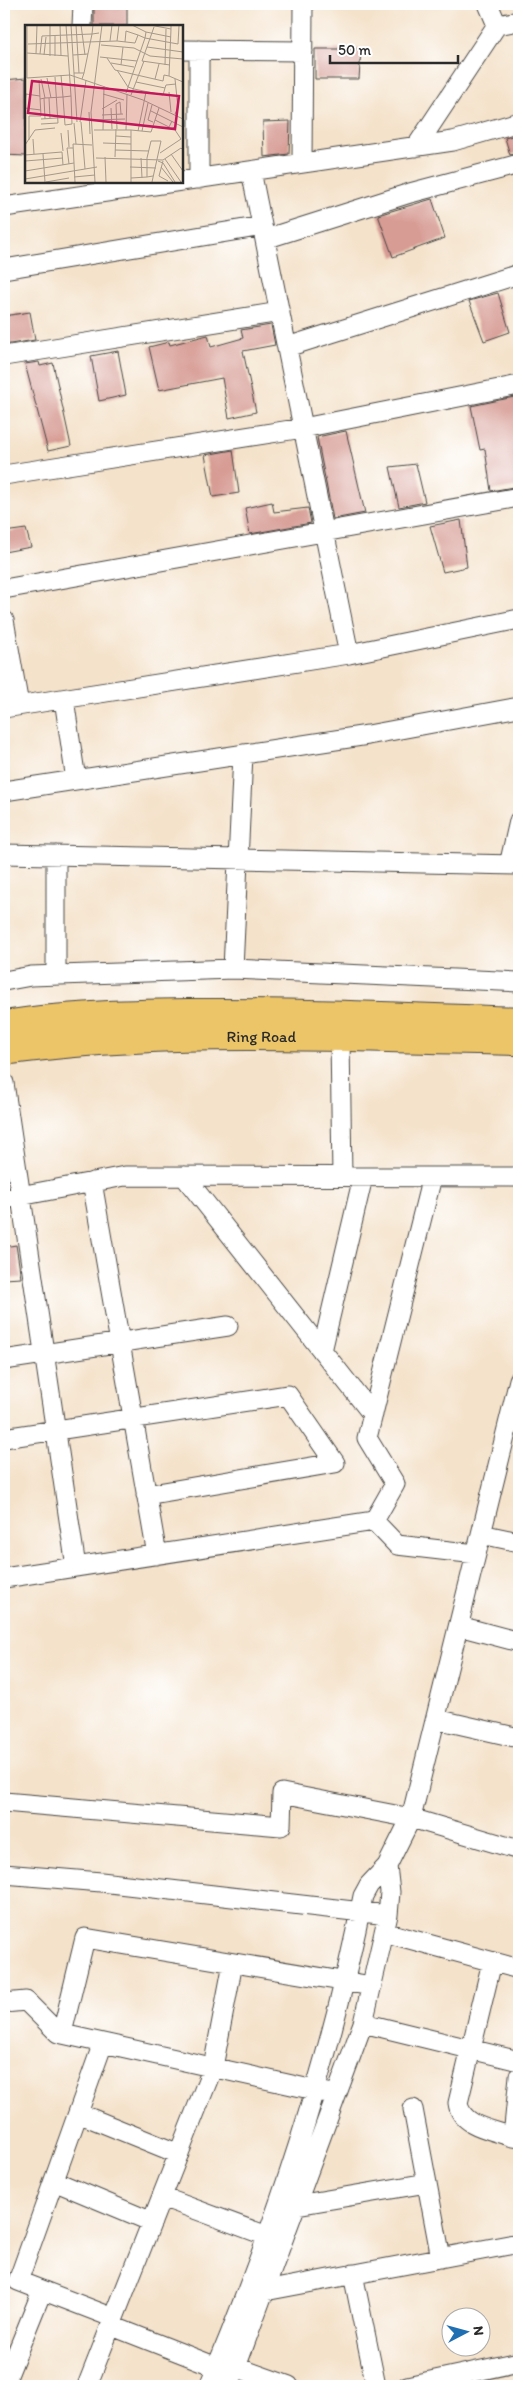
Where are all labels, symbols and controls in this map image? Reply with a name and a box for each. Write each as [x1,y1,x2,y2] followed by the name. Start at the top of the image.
[25,25,182,182] inset map
[330,32,458,64] scale bar
[338,41,371,59] text: 50 m
[226,1027,297,1046] street label: Ring Road
[440,2308,490,2358] north arrow
[469,2325,487,2336] text: N

